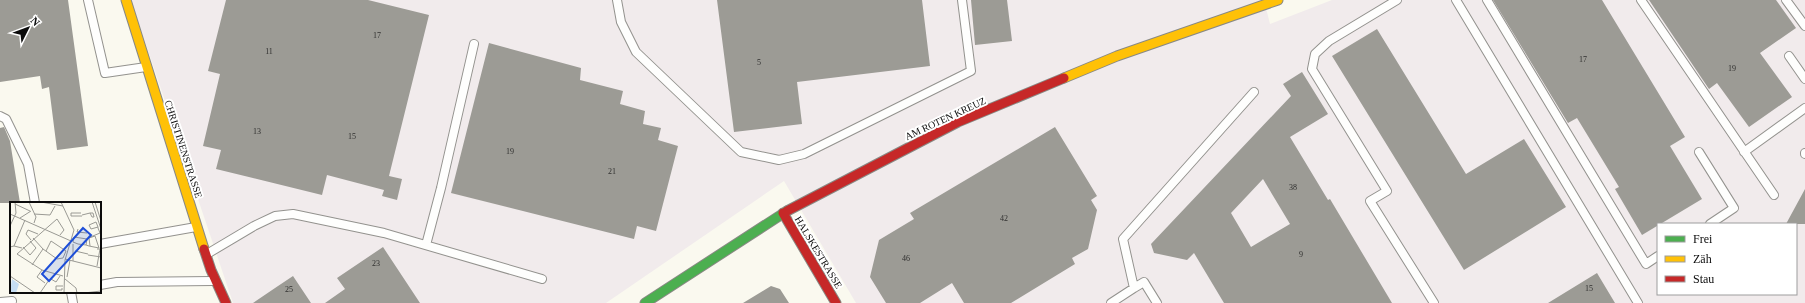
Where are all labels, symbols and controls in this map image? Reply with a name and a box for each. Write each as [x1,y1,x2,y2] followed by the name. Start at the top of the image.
[8,8,48,48] north arrow
[28,14,43,28] text: N
[373,31,381,40] house number: 17
[265,47,273,56] house number: 11
[1579,55,1587,64] house number: 17
[757,58,761,67] house number: 5
[1728,64,1736,73] house number: 19
[903,95,987,142] street label: AM ROTEN KREUZ
[162,99,205,199] street label: CHRISTINENSTRASSE
[253,127,261,136] house number: 13
[348,132,356,141] house number: 15
[506,147,514,156] house number: 19
[608,167,616,176] house number: 21
[1289,183,1297,192] house number: 38
[10,202,101,293] inset map
[793,214,844,290] street label: HALSKESTRASSE
[1000,214,1008,223] house number: 42
[1657,223,1797,295] legend
[1693,232,1713,246] text: Frei
[1299,250,1303,259] house number: 9
[1693,252,1712,266] text: Zäh
[902,254,910,263] house number: 46
[372,259,380,268] house number: 23
[1693,272,1714,286] text: Stau
[1585,284,1593,293] house number: 15
[285,285,293,294] house number: 25

